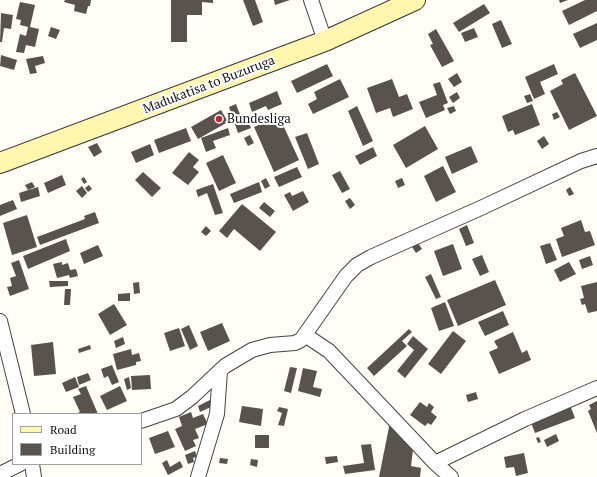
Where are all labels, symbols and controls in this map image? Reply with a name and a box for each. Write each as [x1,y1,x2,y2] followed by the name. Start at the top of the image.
[141,53,277,117] street label: Madukatisa to Buzuruga
[227,111,291,127] place label: Bundesliga
[214,114,224,124] marker: Bundesliga
[12,413,142,465] legend
[50,422,77,437] text: Road
[50,442,95,457] text: Building

